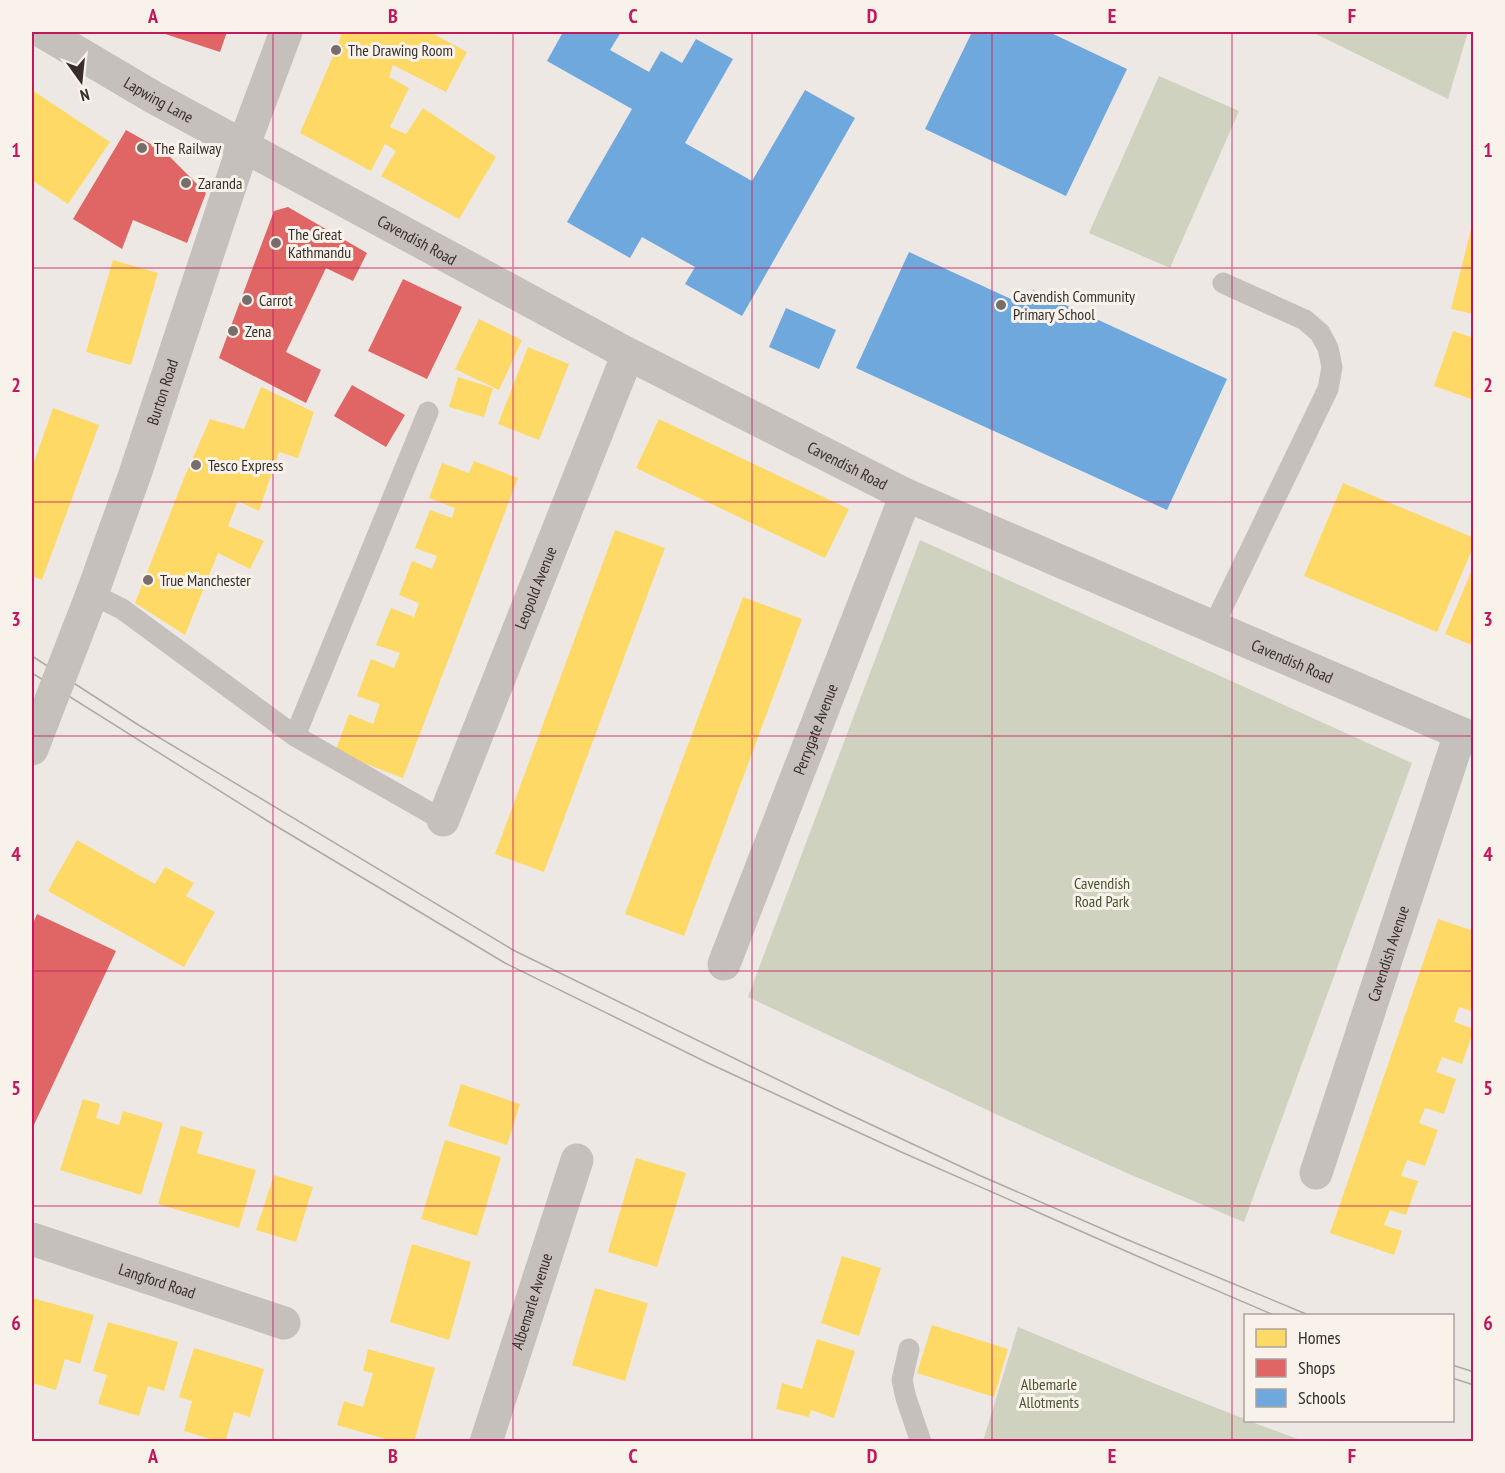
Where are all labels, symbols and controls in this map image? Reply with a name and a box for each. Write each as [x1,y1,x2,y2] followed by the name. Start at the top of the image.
[147,3,159,29] text: A
[388,3,398,29] text: B
[628,3,638,29] text: C
[867,3,878,29] text: D
[1108,3,1116,29] text: E
[1348,3,1356,29] text: F
[348,40,453,60] place label: The Drawing Room
[329,43,343,57] marker: The Drawing Room
[51,51,111,111] north arrow
[120,72,197,127] street label: Lapwing Lane
[78,85,92,106] text: N
[11,137,21,163] text: 1
[1483,137,1493,163] text: 1
[154,138,221,158] place label: The Railway
[135,141,149,155] marker: The Railway
[198,173,242,193] place label: Zaranda
[179,176,193,190] marker: Zaranda
[374,210,460,269] street label: Cavendish Road
[288,224,351,262] place label: The Great Kathmandu
[269,236,283,250] marker: The Great Kathmandu
[1013,286,1135,324] place label: Cavendish Community Primary School
[259,290,293,310] place label: Carrot
[240,293,254,307] marker: Carrot
[994,298,1008,312] marker: Cavendish Community Primary School
[245,321,271,341] place label: Zena
[226,324,240,338] marker: Zena
[142,356,182,427] street label: Burton Road
[11,372,21,398] text: 2
[1483,372,1493,398] text: 2
[804,437,891,494] street label: Cavendish Road
[208,455,283,475] place label: Tesco Express
[189,458,203,472] marker: Tesco Express
[510,543,561,632] street label: Leopold Avenue
[160,570,251,590] place label: True Manchester
[141,573,155,587] marker: True Manchester
[11,606,21,632] text: 3
[1483,606,1493,632] text: 3
[1248,635,1336,687] street label: Cavendish Road
[789,681,842,777] street label: Perrygate Avenue
[11,841,21,867] text: 4
[1483,841,1493,867] text: 4
[1074,873,1130,911] park label: Cavendish Road Park
[1363,903,1413,1004] street label: Cavendish Avenue
[11,1075,21,1101] text: 5
[1483,1075,1493,1101] text: 5
[507,1251,556,1352] street label: Albemarle Avenue
[116,1259,198,1303] street label: Langford Road
[11,1310,21,1336] text: 6
[1483,1310,1493,1336] text: 6
[1244,1314,1454,1422] legend
[1298,1326,1341,1349] text: Homes
[1298,1356,1335,1379] text: Shops
[1019,1374,1079,1412] park label: Albemarle Allotments
[1298,1386,1346,1409] text: Schools
[147,1443,159,1469] text: A
[388,1443,398,1469] text: B
[628,1443,638,1469] text: C
[867,1443,878,1469] text: D
[1108,1443,1116,1469] text: E
[1348,1443,1356,1469] text: F

